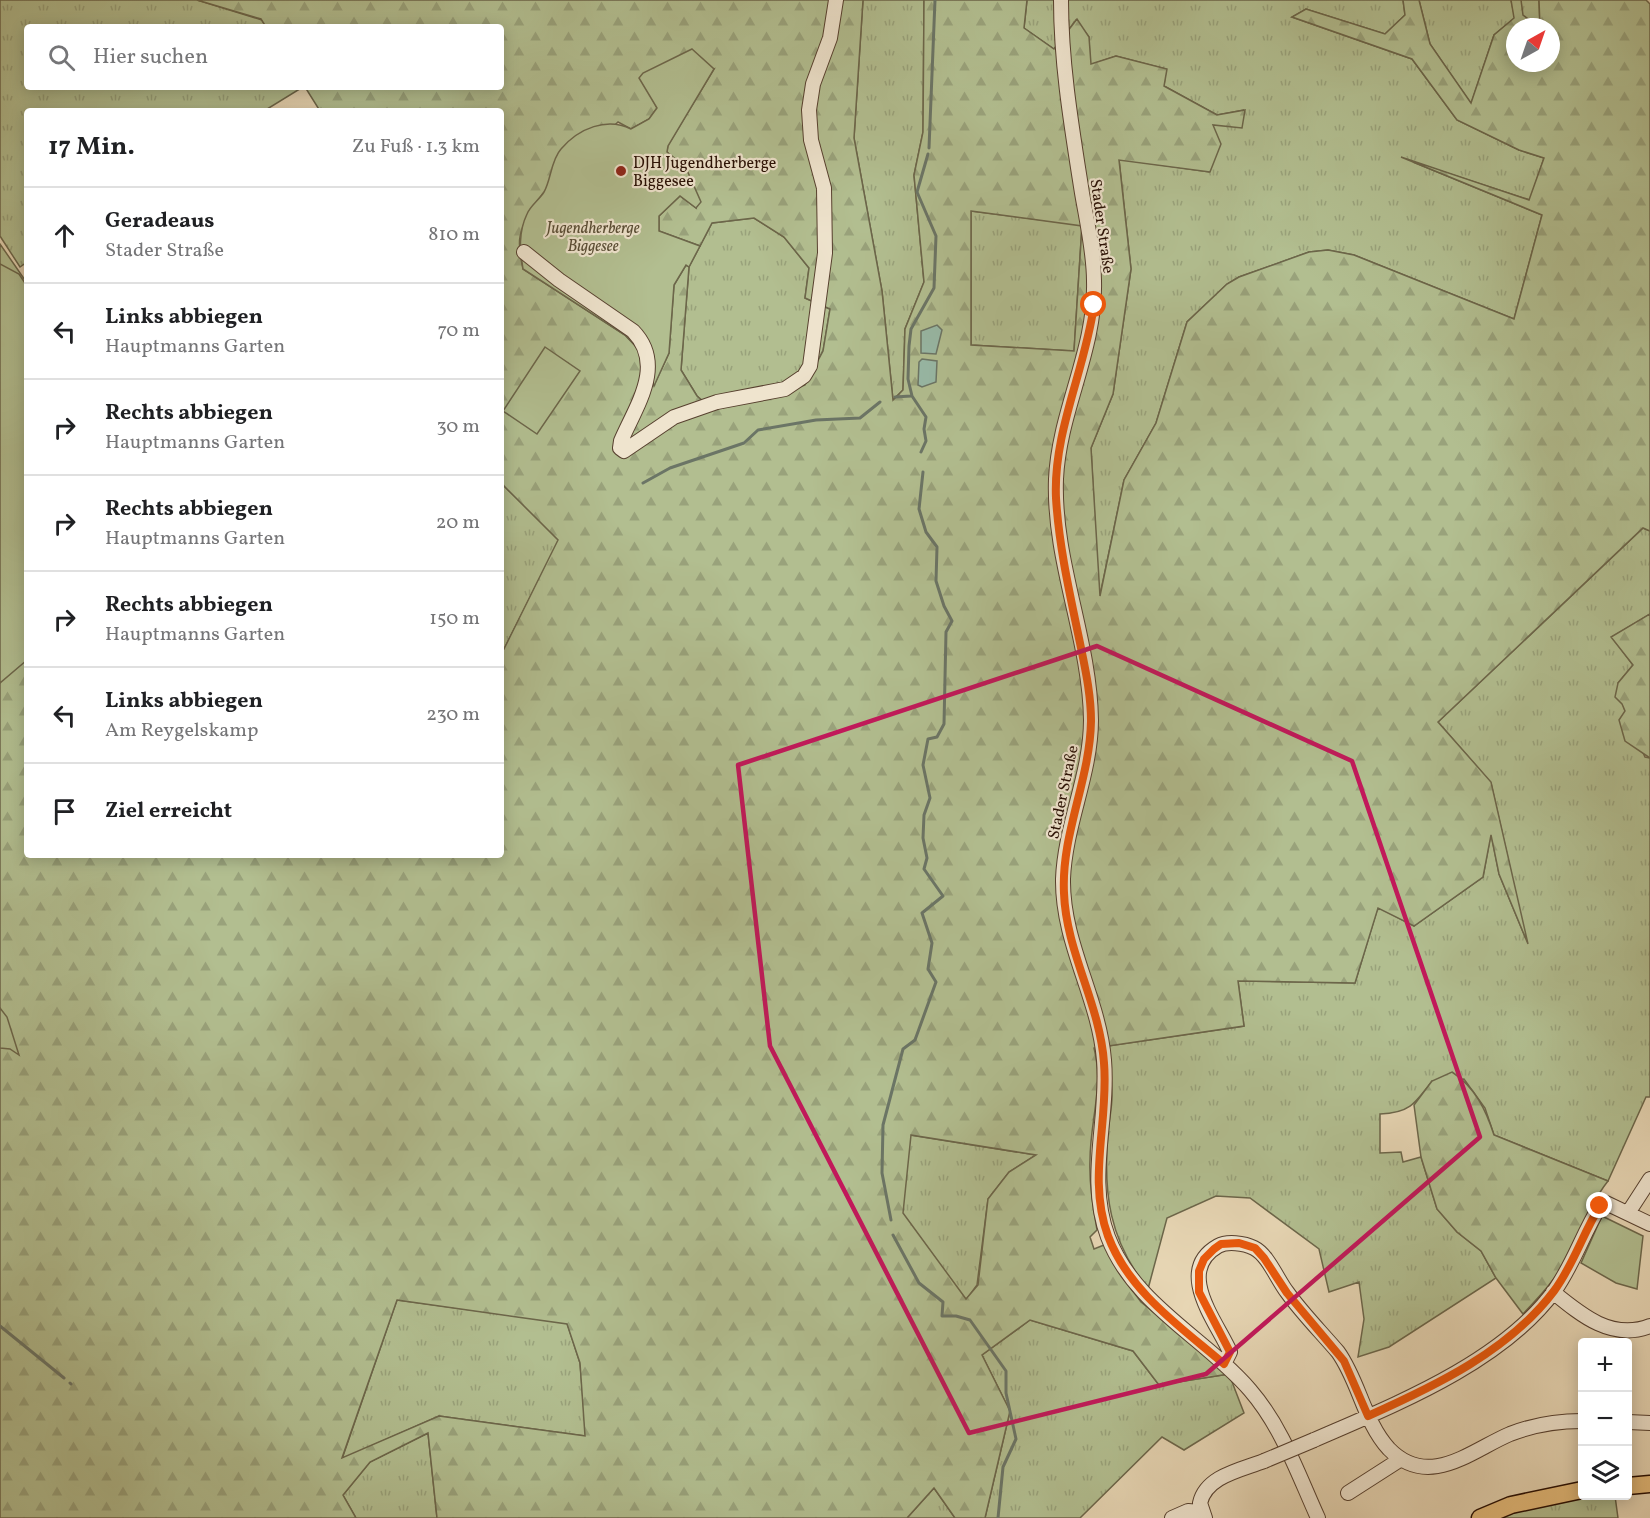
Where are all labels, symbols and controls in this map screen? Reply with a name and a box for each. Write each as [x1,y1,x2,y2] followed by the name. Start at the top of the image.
[1506,18,1560,72] north arrow
[24,24,504,90] search box
[45,41,78,74] icon: search
[93,42,208,73] text: Hier suchen
[48,129,135,165] text: 17 Min.
[352,133,480,161] text: Zu Fuß · 1.3 km
[633,153,776,193] place label: DJH Jugendherberge Biggesee
[614,164,628,178] marker: DJH Jugendherberge Biggesee
[1084,178,1119,275] street label: Stader Straße
[105,206,215,237] text: Geradeaus
[544,218,640,258] park label: Jugendherberge Biggesee
[48,219,81,252] icon: ahead
[428,221,480,249] text: 810 m
[105,237,224,265] text: Stader Straße
[1080,291,1106,317] route start
[105,302,263,333] text: Links abbiegen
[48,315,81,348] icon: left
[437,317,480,345] text: 70 m
[105,333,285,361] text: Hauptmanns Garten
[105,398,273,429] text: Rechts abbiegen
[48,411,81,444] icon: right
[436,413,480,441] text: 30 m
[105,429,285,457] text: Hauptmanns Garten
[105,494,273,525] text: Rechts abbiegen
[48,507,81,540] icon: right
[436,509,480,537] text: 20 m
[105,525,285,553] text: Hauptmanns Garten
[105,590,273,621] text: Rechts abbiegen
[48,603,81,636] icon: right
[429,605,480,633] text: 150 m
[105,621,285,649] text: Hauptmanns Garten
[105,686,263,717] text: Links abbiegen
[48,699,81,732] icon: left
[426,701,480,729] text: 230 m
[105,717,258,745] text: Am Reygelskamp
[1043,744,1085,841] street label: Stader Straße
[48,795,81,828] icon: arrive
[105,796,232,827] text: Ziel erreicht
[1586,1192,1612,1218] route end
[1578,1338,1632,1500] map controls
[1578,1338,1632,1392] button: +
[1578,1392,1632,1446] button: −
[1578,1446,1632,1500] button: layers

